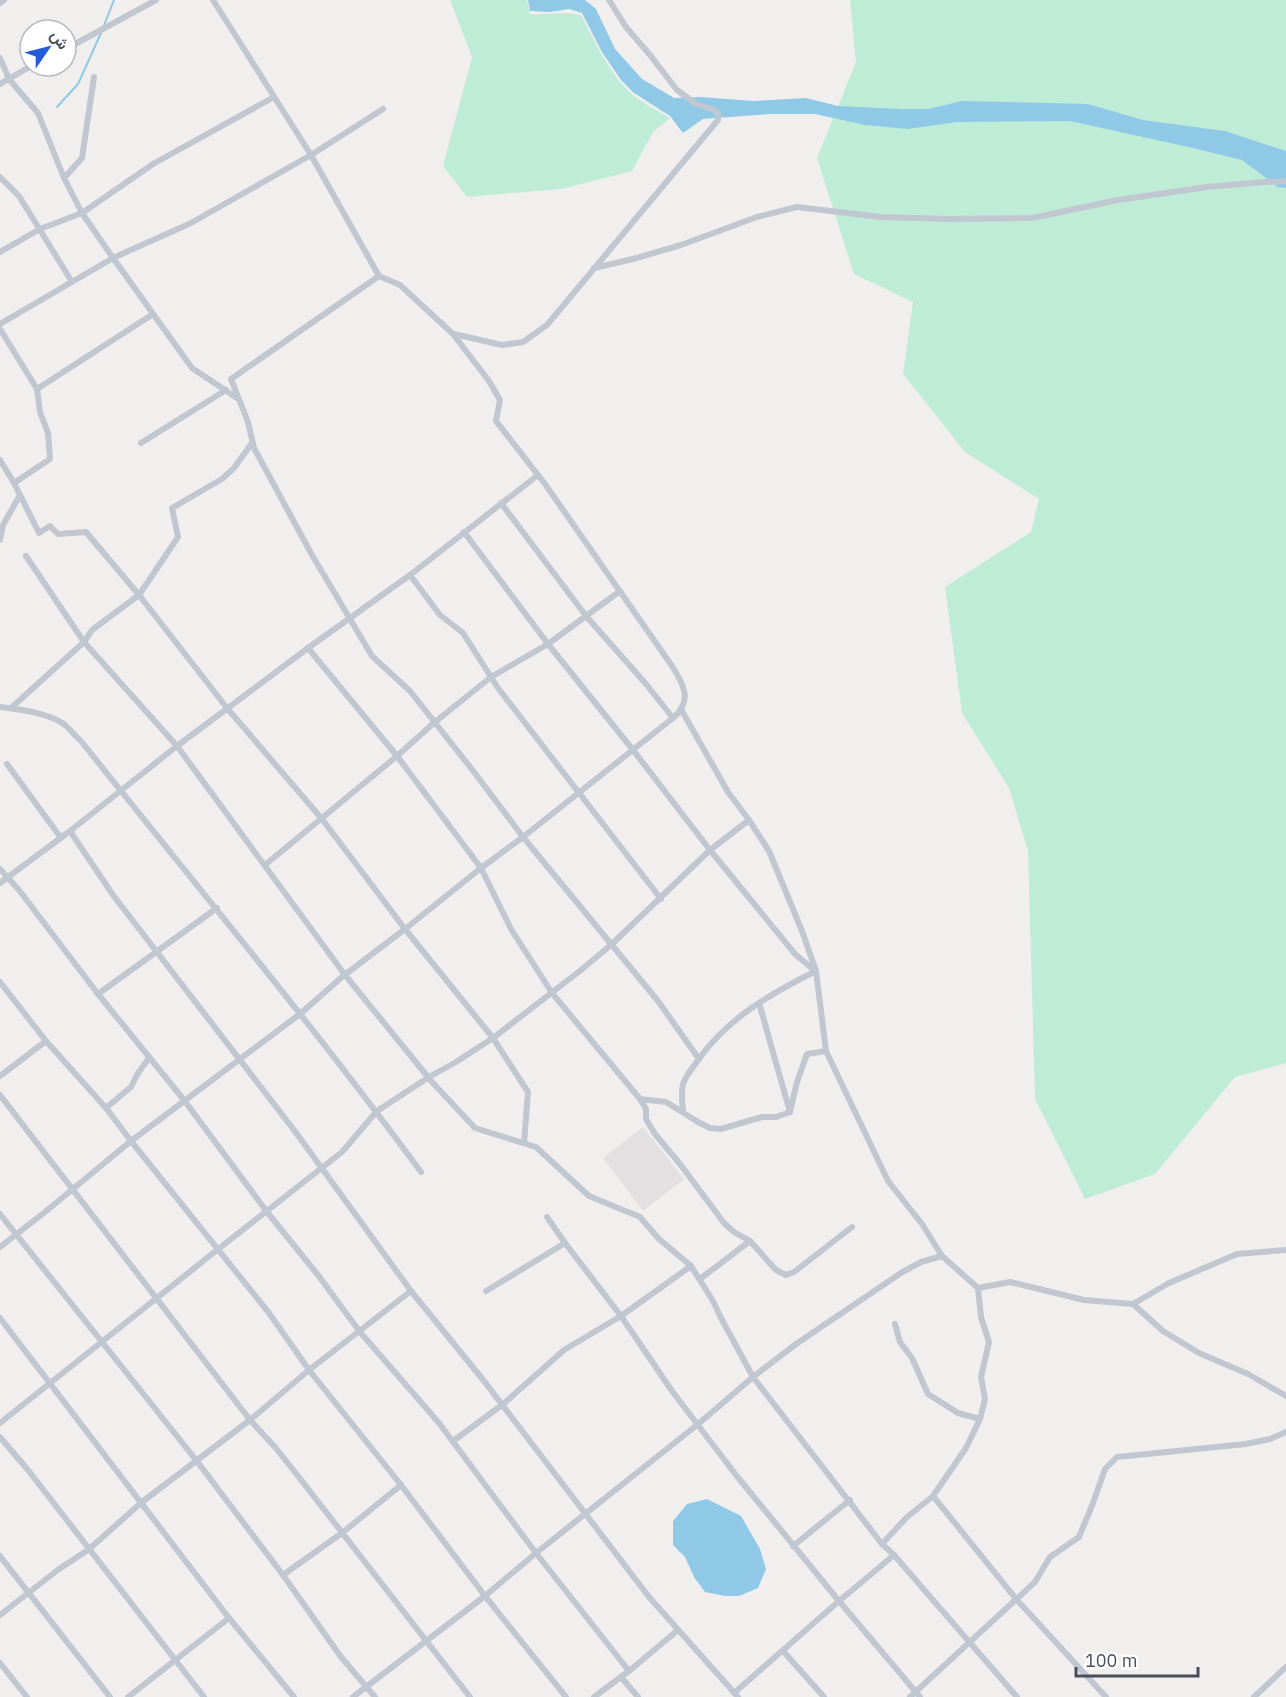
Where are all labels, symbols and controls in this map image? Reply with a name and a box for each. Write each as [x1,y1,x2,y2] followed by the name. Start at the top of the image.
[18,18,78,78] north arrow
[47,26,74,53] text: ش
[1076,1640,1198,1678] scale bar
[1085,1649,1137,1672] text: 100 m

